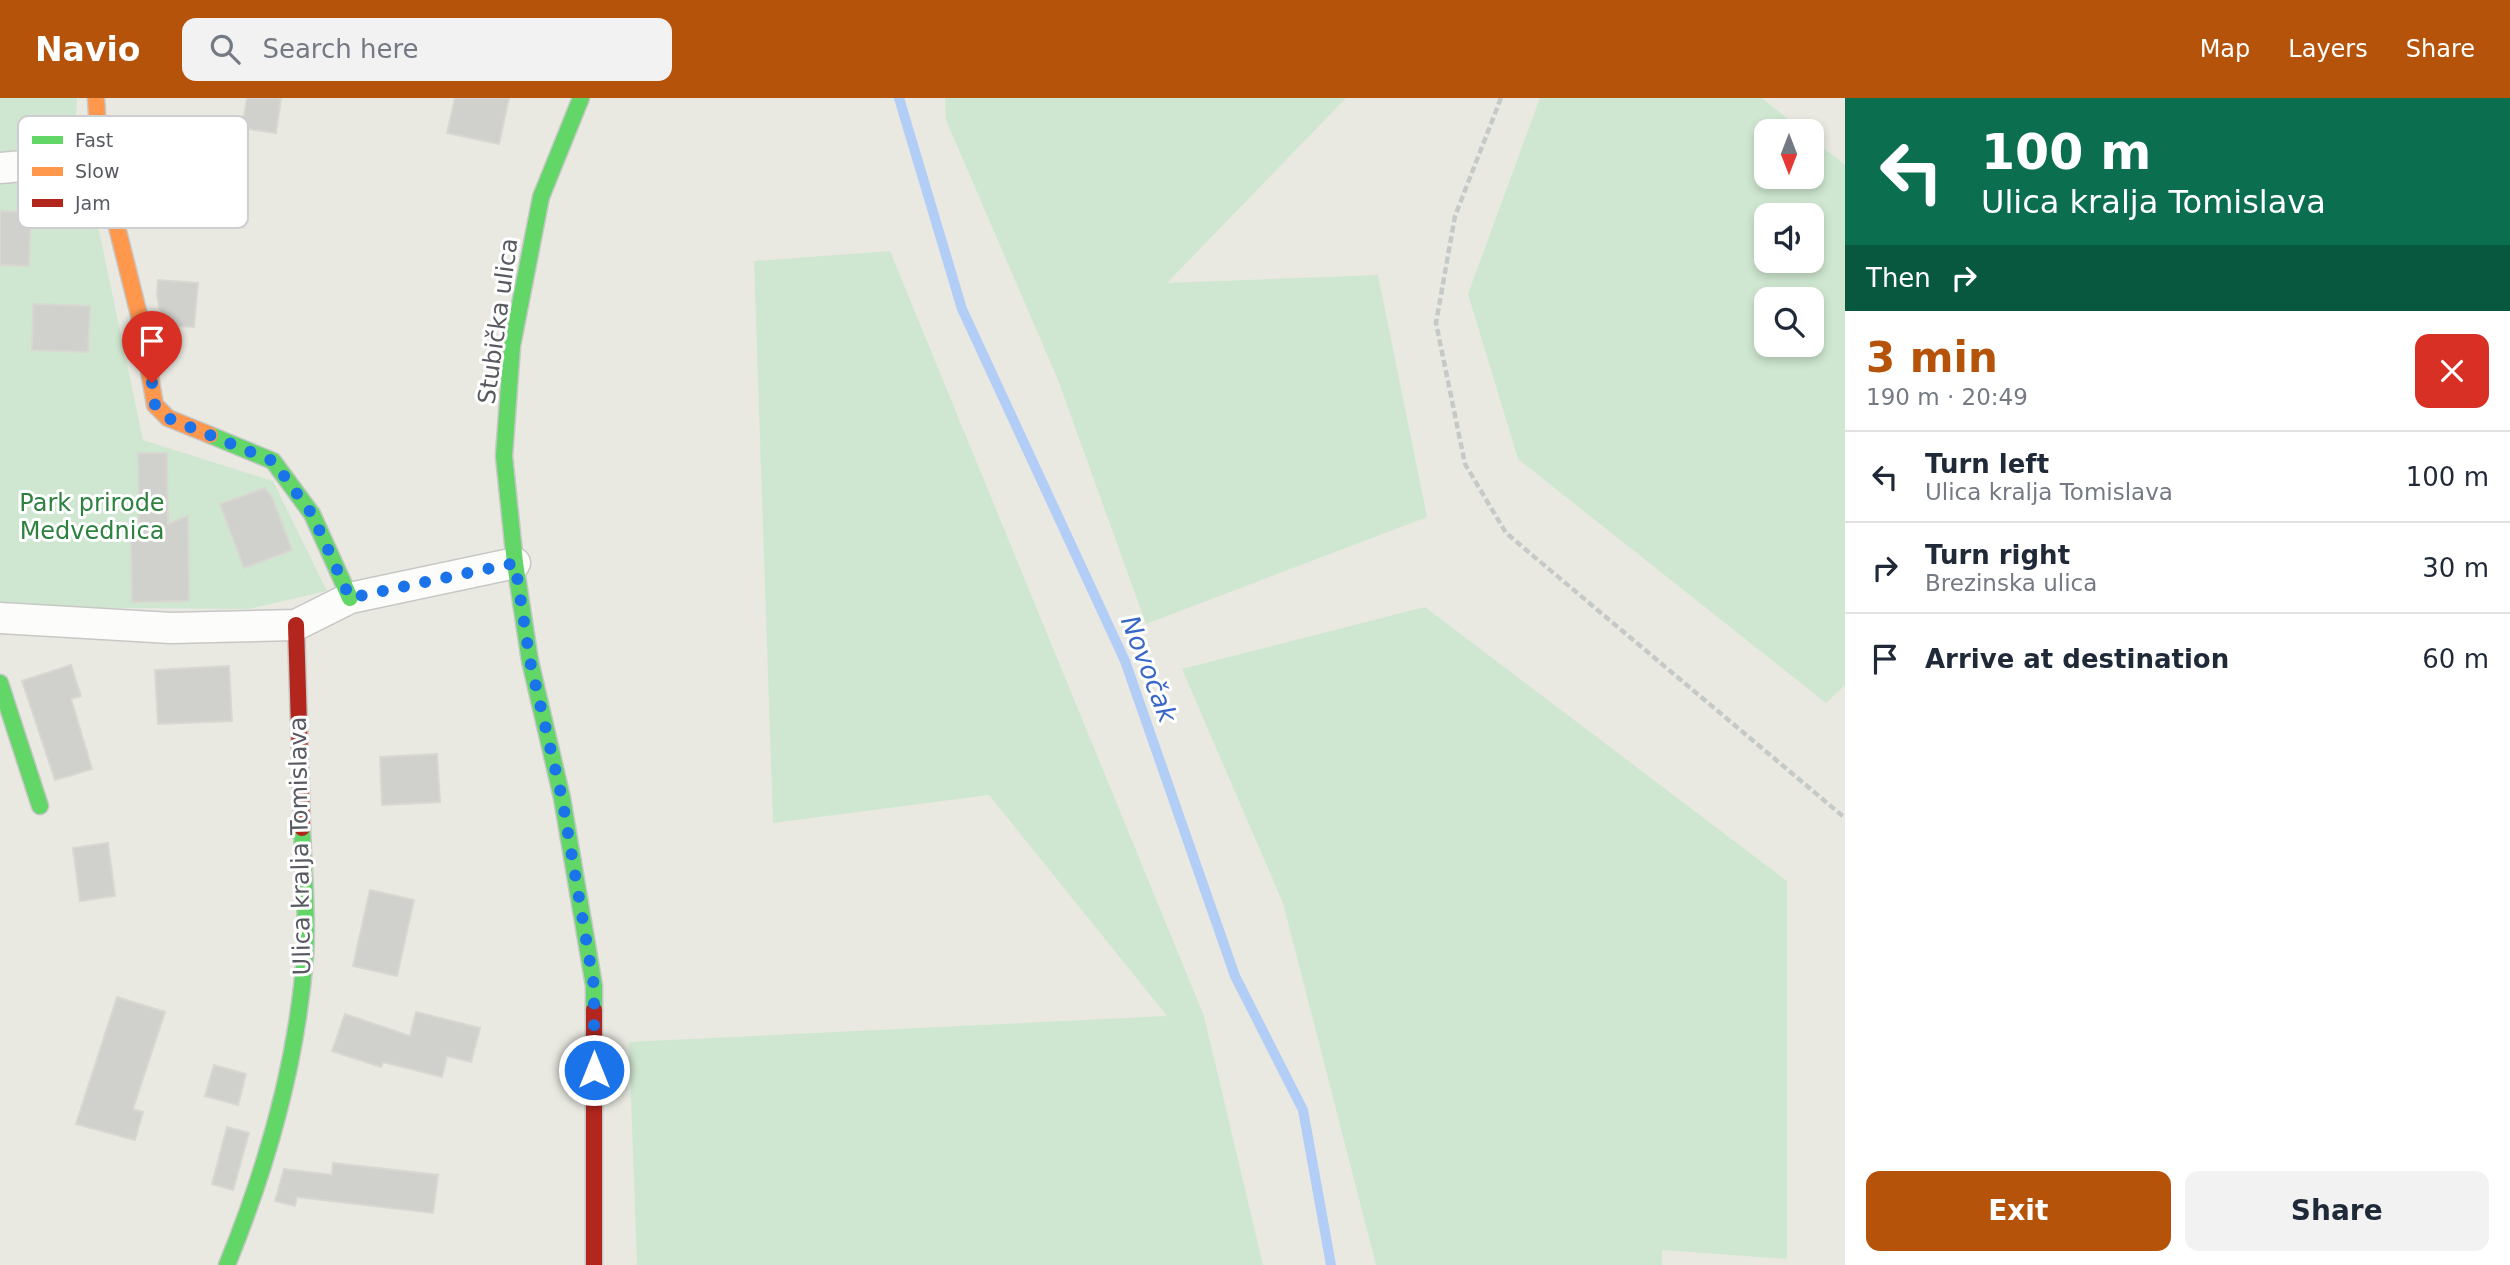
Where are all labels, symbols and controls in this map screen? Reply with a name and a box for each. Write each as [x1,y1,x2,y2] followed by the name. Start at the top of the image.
[182,18,672,81] search box
[35,30,140,69] text: Navio
[206,30,244,68] icon: search
[262,34,419,64] text: Search here
[2200,35,2250,63] text: Map
[2288,35,2368,63] text: Layers
[2406,35,2475,63] text: Share
[18,116,248,228] legend
[1754,119,1824,189] north arrow
[1754,119,1824,357] map controls
[1981,124,2151,181] text: 100 m
[1866,126,1957,217] icon: left
[75,129,113,151] text: Fast
[75,160,120,182] text: Slow
[1981,183,2326,221] text: Ulica kralja Tomislava
[74,192,111,214] text: Jam
[1754,203,1824,273] button: sound
[473,236,523,406] street label: Stubička ulica
[1945,259,1983,297] icon: right
[1866,263,1931,293] text: Then
[1754,287,1824,357] button: search
[122,311,182,383] pin
[133,322,171,360] icon: arrive
[1866,333,1998,382] text: 3 min
[2415,334,2489,408] button: close
[1866,384,2028,410] text: 190 m · 20:49
[1925,449,2049,479] text: Turn left
[1866,458,1904,496] icon: left
[2406,462,2489,492] text: 100 m
[1925,479,2173,505] text: Ulica kralja Tomislava
[19,489,165,545] park label: Park prirode Medvednica
[1925,540,2070,570] text: Turn right
[1866,549,1904,587] icon: right
[2422,553,2489,583] text: 30 m
[1925,570,2097,596] text: Brezinska ulica
[1115,611,1183,728] water label: Novočak
[1866,640,1904,678] icon: arrive
[1925,644,2229,674] text: Arrive at destination
[2422,644,2489,674] text: 60 m
[284,716,316,976] street label: Ulica kralja Tomislava
[557,1033,631,1107] position arrow
[1866,1171,2171,1251] button: Exit
[2185,1171,2489,1251] button: Share

